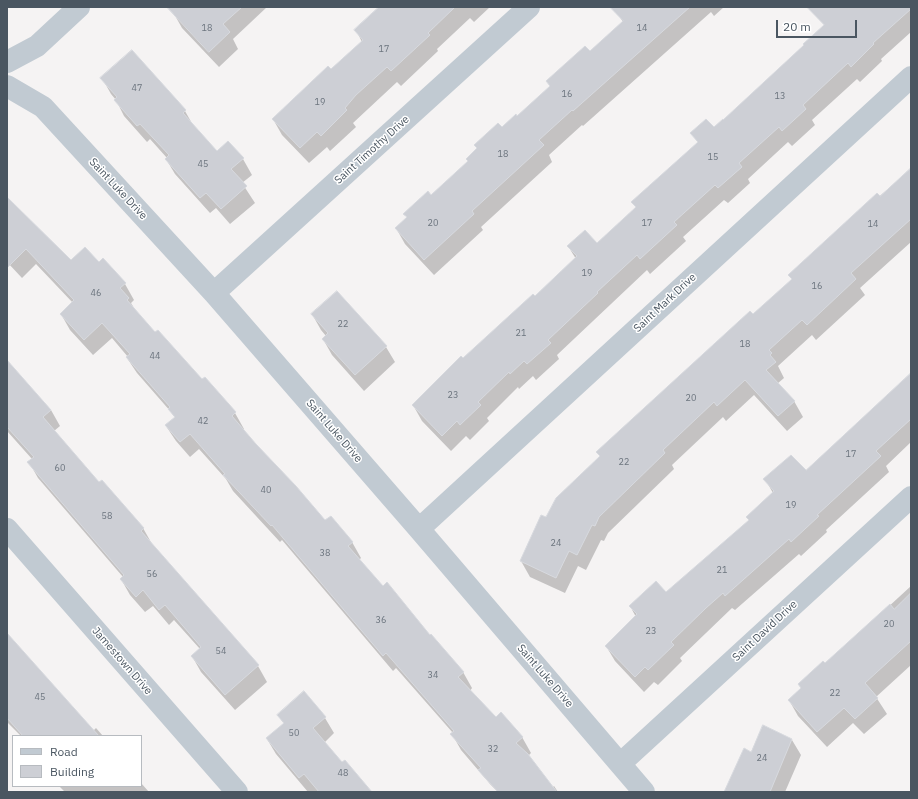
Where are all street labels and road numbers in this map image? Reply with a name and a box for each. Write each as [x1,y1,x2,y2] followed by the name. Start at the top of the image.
[332,113,412,187] street label: Saint Timothy Drive
[86,156,150,222] street label: Saint Luke Drive
[631,271,699,335] street label: Saint Mark Drive
[303,397,365,465] street label: Saint Luke Drive
[730,598,800,664] street label: Saint David Drive
[89,625,155,697] street label: Jamestown Drive
[514,642,576,710] street label: Saint Luke Drive

